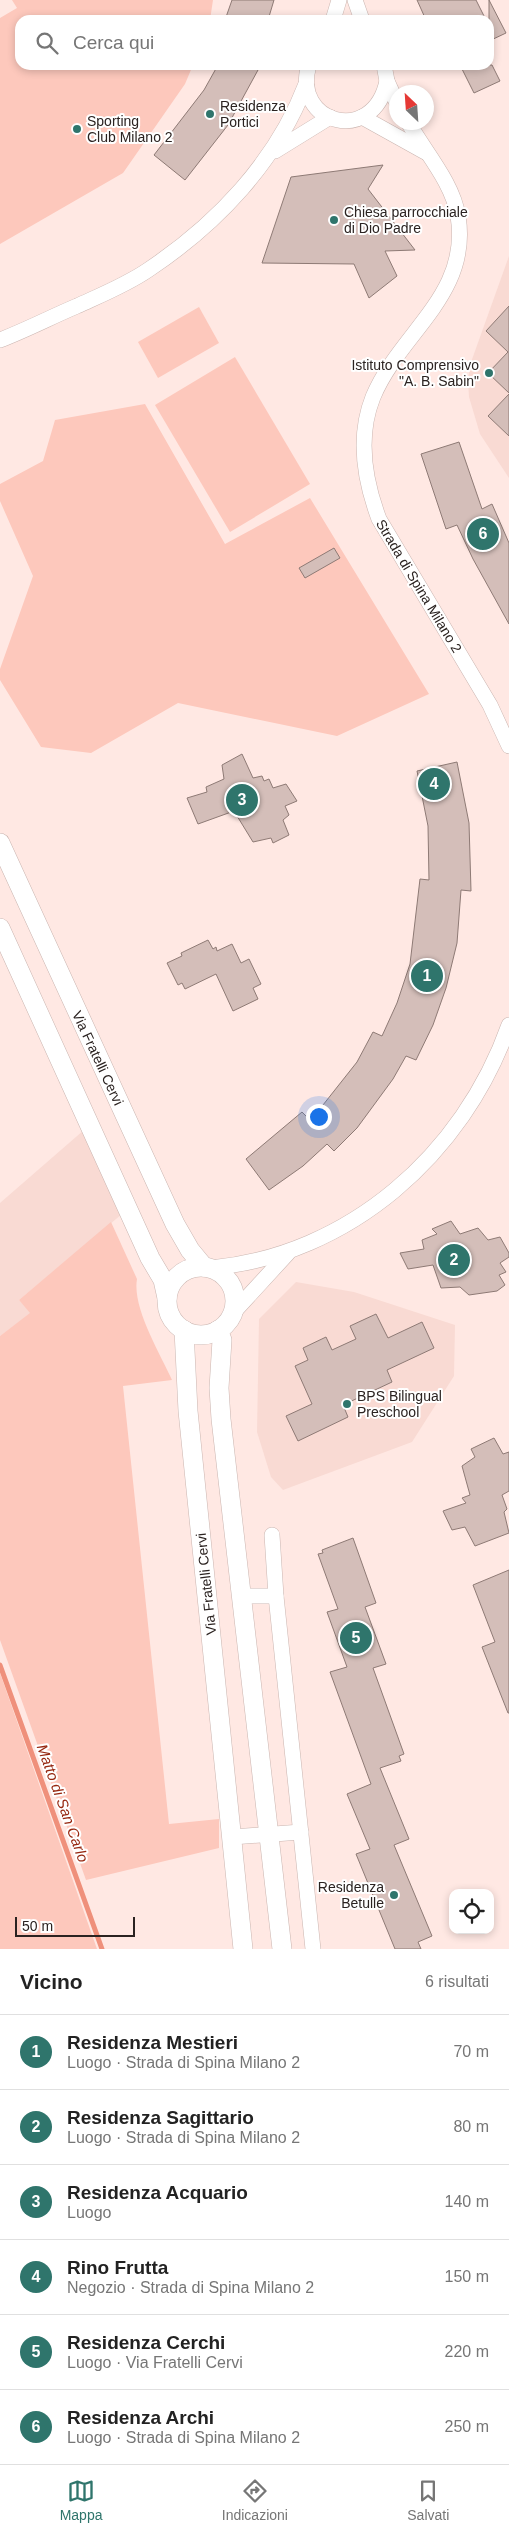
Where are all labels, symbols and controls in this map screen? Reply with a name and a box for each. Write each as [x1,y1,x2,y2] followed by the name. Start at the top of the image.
[15,15,494,70] search box
[33,29,61,57] icon: search
[73,32,154,53] text: Cerca qui
[389,85,434,130] north arrow
[220,98,286,130] place label: Residenza Portici
[204,108,216,120] marker: Residenza Portici
[87,113,173,145] place label: Sporting Club Milano 2
[71,123,83,135] marker: Sporting Club Milano 2
[344,204,468,236] place label: Chiesa parrocchiale di Dio Padre
[328,214,340,226] marker: Chiesa parrocchiale di Dio Padre
[351,357,479,389] place label: Istituto Comprensivo "A. B. Sabin"
[483,367,495,379] marker: Istituto Comprensivo "A. B. Sabin"
[467,515,499,553] pin: 6
[373,517,465,656] street label: Strada di Spina Milano 2
[418,765,450,803] pin: 4
[226,781,258,819] pin: 3
[411,957,443,995] pin: 1
[69,1008,127,1108] street label: Via Fratelli Cervi
[306,1104,332,1130] your location
[438,1241,470,1279] pin: 2
[357,1388,442,1420] place label: BPS Bilingual Preschool
[341,1398,353,1410] marker: BPS Bilingual Preschool
[193,1532,219,1636] street label: Via Fratelli Cervi
[340,1619,372,1657] pin: 5
[34,1742,92,1864] water label: Matto di San Carlo
[318,1879,384,1911] place label: Residenza Betulle
[388,1889,400,1901] marker: Residenza Betulle
[449,1889,494,1934] map controls
[449,1889,494,1934] button: locate
[15,1914,135,1937] scale bar
[22,1918,53,1934] text: 50 m
[20,1970,83,1993] text: Vicino
[425,1973,489,1990] text: 6 risultati
[67,2032,238,2053] text: Residenza Mestieri
[32,2043,40,2060] text: 1
[453,2043,489,2060] text: 70 m
[67,2054,300,2071] text: Luogo · Strada di Spina Milano 2
[67,2107,254,2128] text: Residenza Sagittario
[32,2118,40,2135] text: 2
[453,2118,489,2135] text: 80 m
[67,2129,300,2146] text: Luogo · Strada di Spina Milano 2
[67,2182,248,2203] text: Residenza Acquario
[32,2193,40,2210] text: 3
[445,2193,489,2210] text: 140 m
[67,2204,112,2221] text: Luogo
[67,2257,168,2278] text: Rino Frutta
[32,2268,40,2285] text: 4
[445,2268,489,2285] text: 150 m
[67,2279,314,2296] text: Negozio · Strada di Spina Milano 2
[67,2332,225,2353] text: Residenza Cerchi
[32,2343,40,2360] text: 5
[445,2343,489,2360] text: 220 m
[67,2354,243,2371] text: Luogo · Via Fratelli Cervi
[67,2407,214,2428] text: Residenza Archi
[32,2418,40,2435] text: 6
[445,2418,489,2435] text: 250 m
[67,2429,300,2446] text: Luogo · Strada di Spina Milano 2
[60,2477,102,2523] tab: Mappa
[222,2477,288,2523] tab: Indicazioni
[407,2477,449,2523] tab: Salvati

